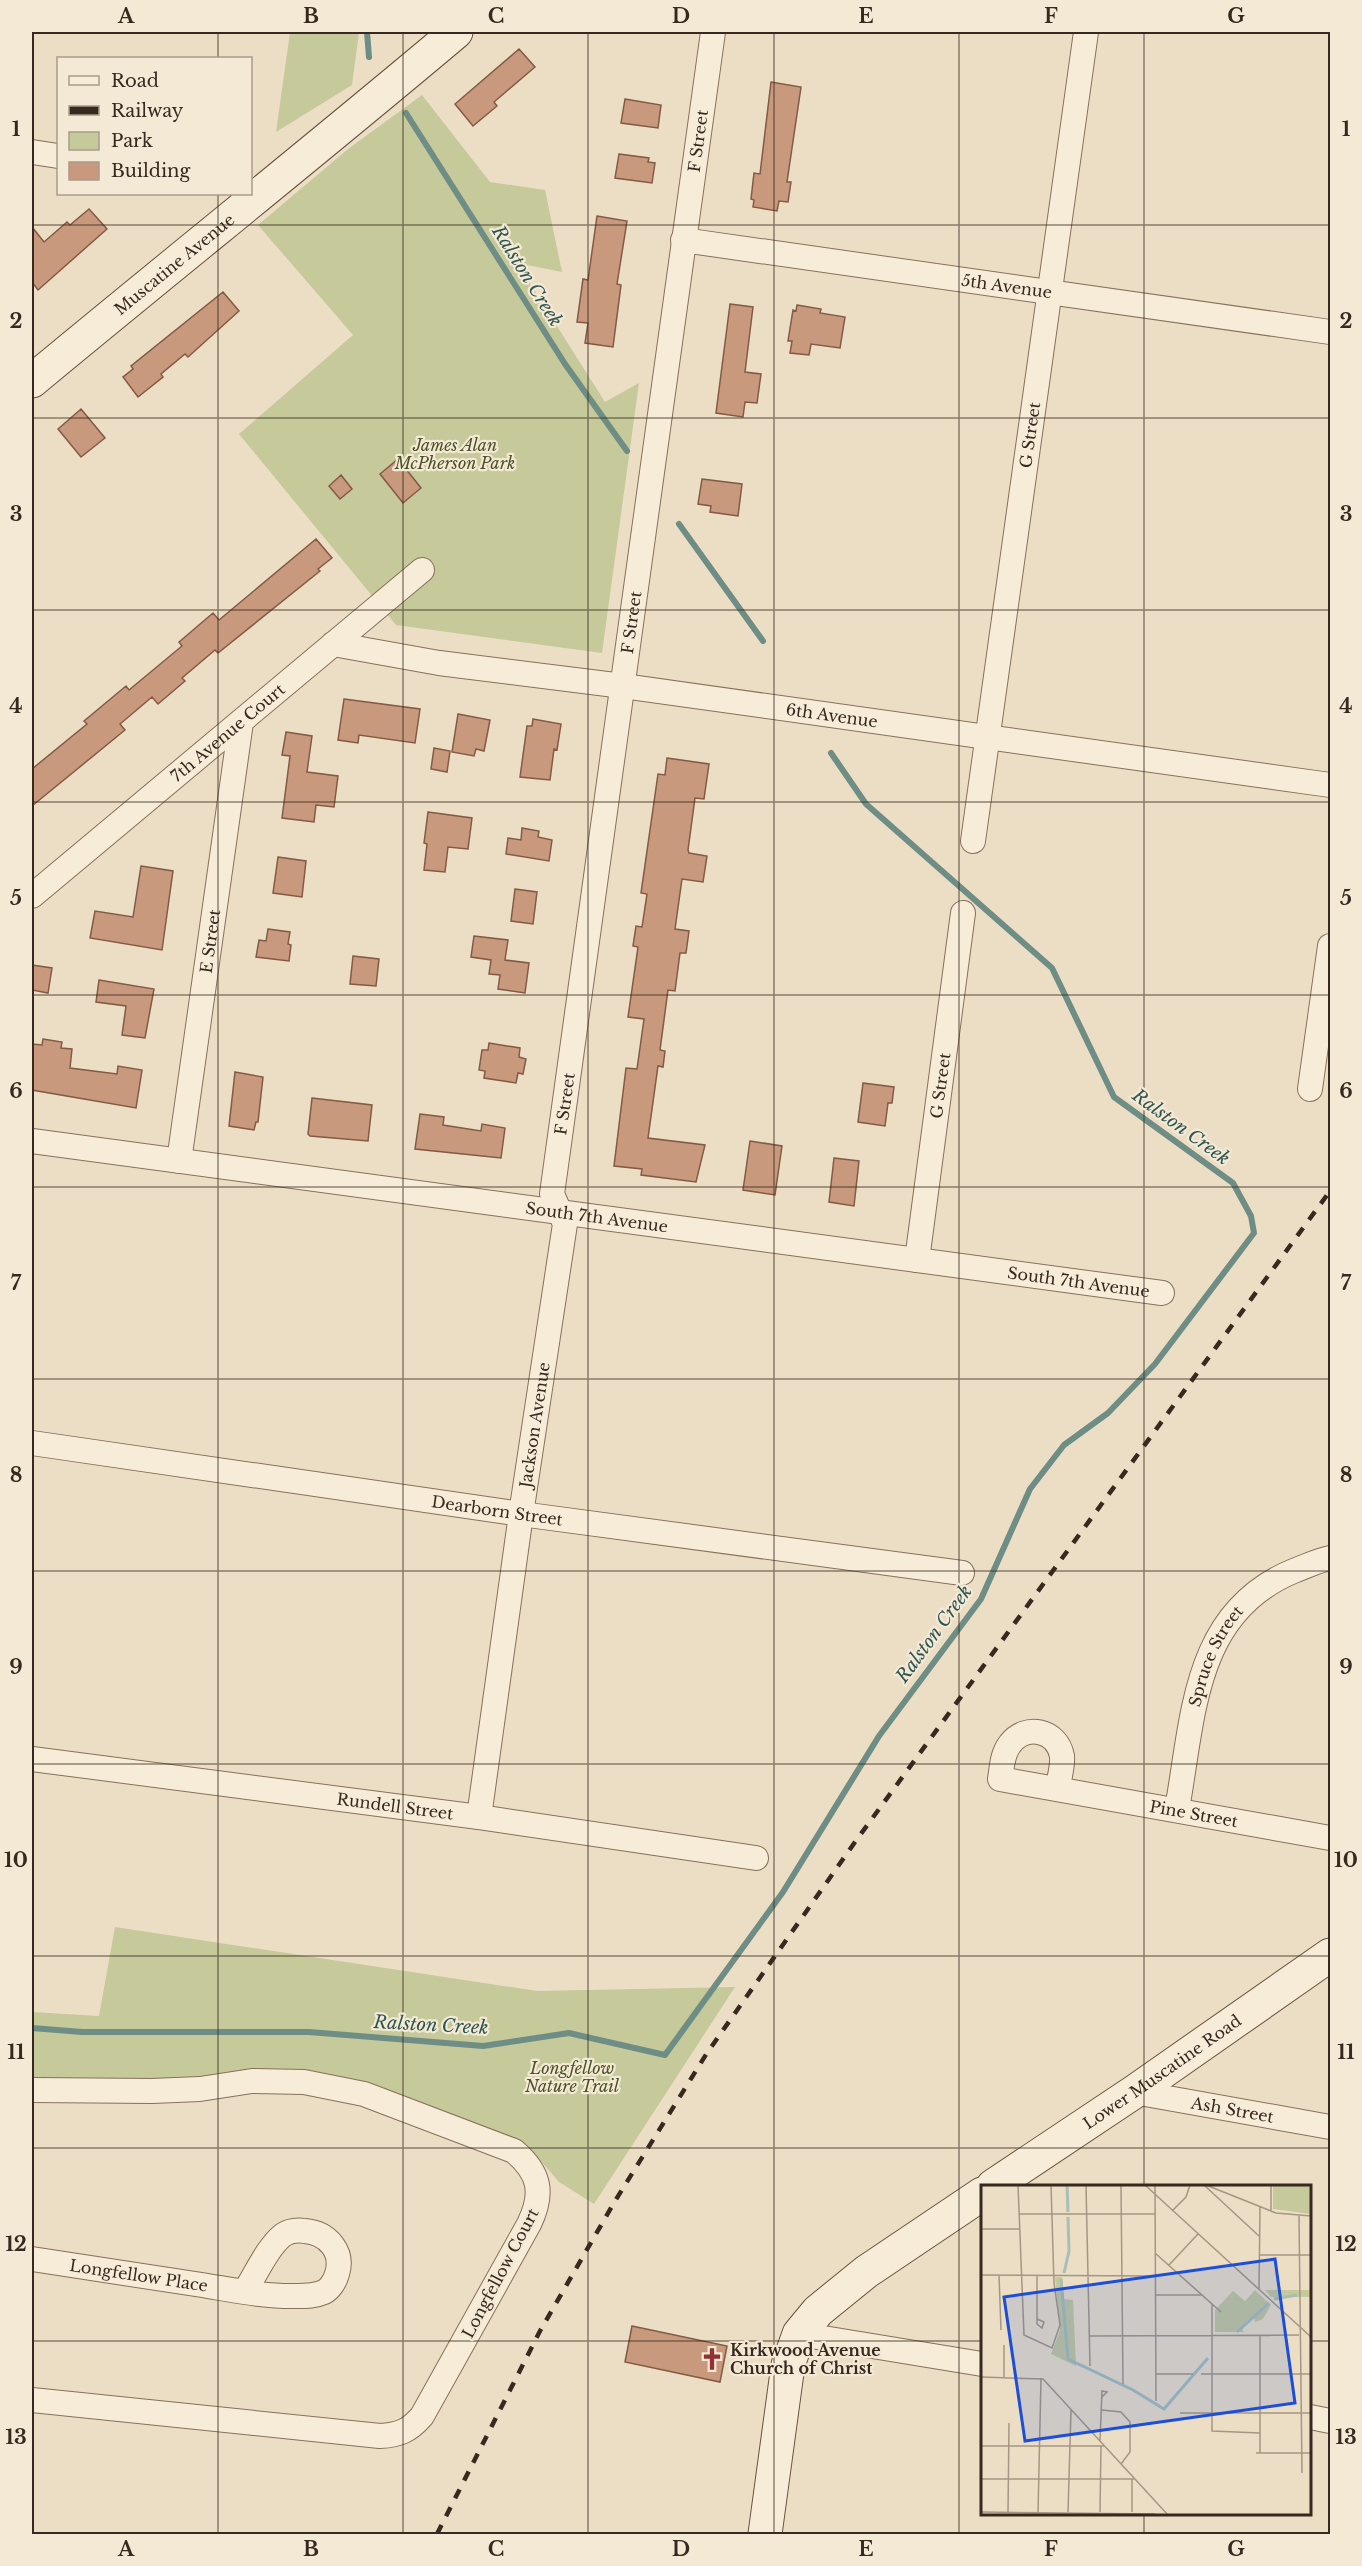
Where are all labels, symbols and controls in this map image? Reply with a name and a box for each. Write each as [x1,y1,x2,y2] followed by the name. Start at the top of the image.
[117,4,135,28] text: A
[303,4,319,28] text: B
[488,4,504,28] text: C
[672,4,690,28] text: D
[858,4,874,28] text: E
[1044,4,1058,28] text: F
[1227,4,1245,28] text: G
[57,57,252,195] legend
[111,70,159,92] text: Road
[111,100,184,122] text: Railway
[684,108,712,174] street label: F Street
[12,117,21,141] text: 1
[1342,117,1351,141] text: 1
[111,130,153,152] text: Park
[111,160,190,182] text: Building
[110,209,238,319] street label: Muscatine Avenue
[487,221,567,331] water label: Ralston Creek
[960,270,1053,302] street label: 5th Avenue
[9,309,23,333] text: 2
[1339,309,1353,333] text: 2
[1015,401,1044,469] street label: G Street
[394,435,515,473] park label: James Alan McPherson Park
[10,502,22,526] text: 3
[1340,502,1352,526] text: 3
[617,590,645,655] street label: F Street
[167,679,289,786] street label: 7th Avenue Court
[9,694,23,718] text: 4
[1339,694,1353,718] text: 4
[785,699,879,732] street label: 6th Avenue
[10,886,22,910] text: 5
[1340,886,1352,910] text: 5
[196,908,224,974] street label: E Street
[926,1051,954,1120] street label: G Street
[550,1071,579,1136] street label: F Street
[9,1079,23,1103] text: 6
[1339,1079,1353,1103] text: 6
[1127,1084,1234,1170] water label: Ralston Creek
[525,1198,669,1236] street label: South 7th Avenue
[1006,1262,1151,1301] street label: South 7th Avenue
[11,1271,22,1295] text: 7
[1341,1271,1352,1295] text: 7
[515,1361,554,1491] street label: Jackson Avenue
[10,1463,22,1487] text: 8
[1340,1463,1352,1487] text: 8
[430,1491,564,1529] street label: Dearborn Street
[891,1581,977,1688] water label: Ralston Creek
[1184,1601,1247,1709] street label: Spruce Street
[9,1655,23,1679] text: 9
[1339,1655,1353,1679] text: 9
[335,1789,455,1824] street label: Rundell Street
[1148,1796,1239,1831] street label: Pine Street
[4,1848,28,1872] text: 10
[1334,1848,1358,1872] text: 10
[1079,2010,1245,2133] street label: Lower Muscatine Road
[372,2011,489,2039] water label: Ralston Creek
[7,2040,25,2064] text: 11
[1337,2040,1355,2064] text: 11
[524,2058,620,2096] park label: Longfellow Nature Trail
[1189,2092,1275,2127] street label: Ash Street
[981,2185,1311,2515] inset map
[457,2205,543,2341] street label: Longfellow Court
[5,2232,27,2256] text: 12
[1335,2232,1357,2256] text: 12
[68,2255,209,2296] street label: Longfellow Place
[730,2340,881,2378] place label: Kirkwood Avenue Church of Christ
[699,2346,725,2372] church icon: Kirkwood Avenue Church of Christ
[5,2425,27,2449] text: 13
[1335,2425,1357,2449] text: 13
[117,2537,135,2561] text: A
[303,2537,319,2561] text: B
[488,2537,504,2561] text: C
[672,2537,690,2561] text: D
[858,2537,874,2561] text: E
[1044,2537,1058,2561] text: F
[1227,2537,1245,2561] text: G

